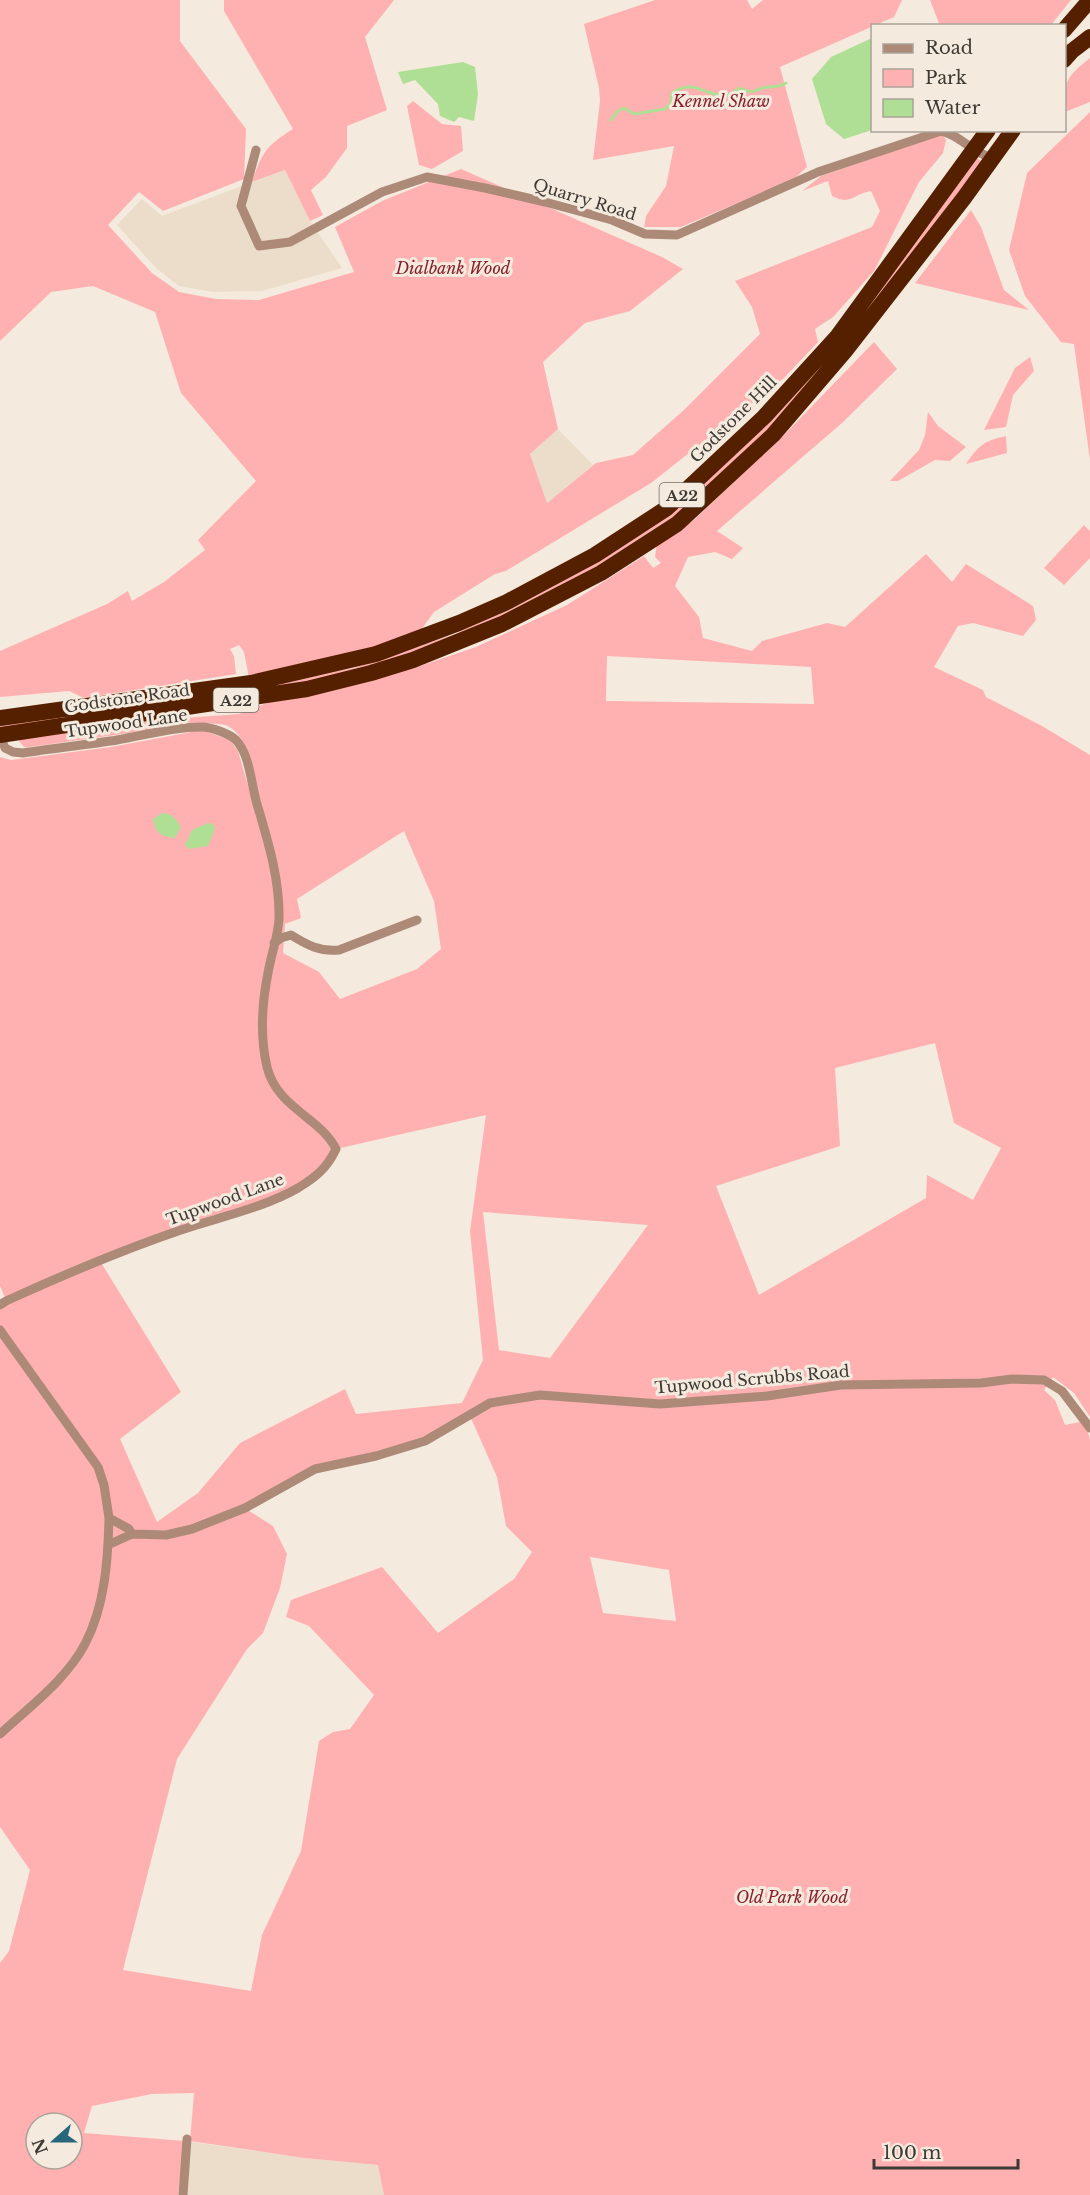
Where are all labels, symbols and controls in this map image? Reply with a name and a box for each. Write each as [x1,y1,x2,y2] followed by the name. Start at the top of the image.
[871,24,1066,132] legend
[925,37,973,59] text: Road
[925,67,967,89] text: Park
[671,91,770,111] park label: Kennel Shaw
[924,97,981,119] text: Water
[531,174,639,224] street label: Quarry Road
[395,258,511,278] park label: Dialbank Wood
[685,371,781,467] street label: Godstone Hill
[660,483,704,507] road number: A22
[63,679,191,717] street label: Godstone Road
[214,688,258,712] road number: A22
[63,704,189,742] street label: Tupwood Lane
[164,1168,286,1230] street label: Tupwood Lane
[654,1361,850,1397] street label: Tupwood Scrubbs Road
[736,1887,848,1907] park label: Old Park Wood
[24,2111,84,2171] north arrow
[874,2132,1018,2170] scale bar
[28,2136,52,2157] text: N
[883,2142,941,2164] text: 100 m

